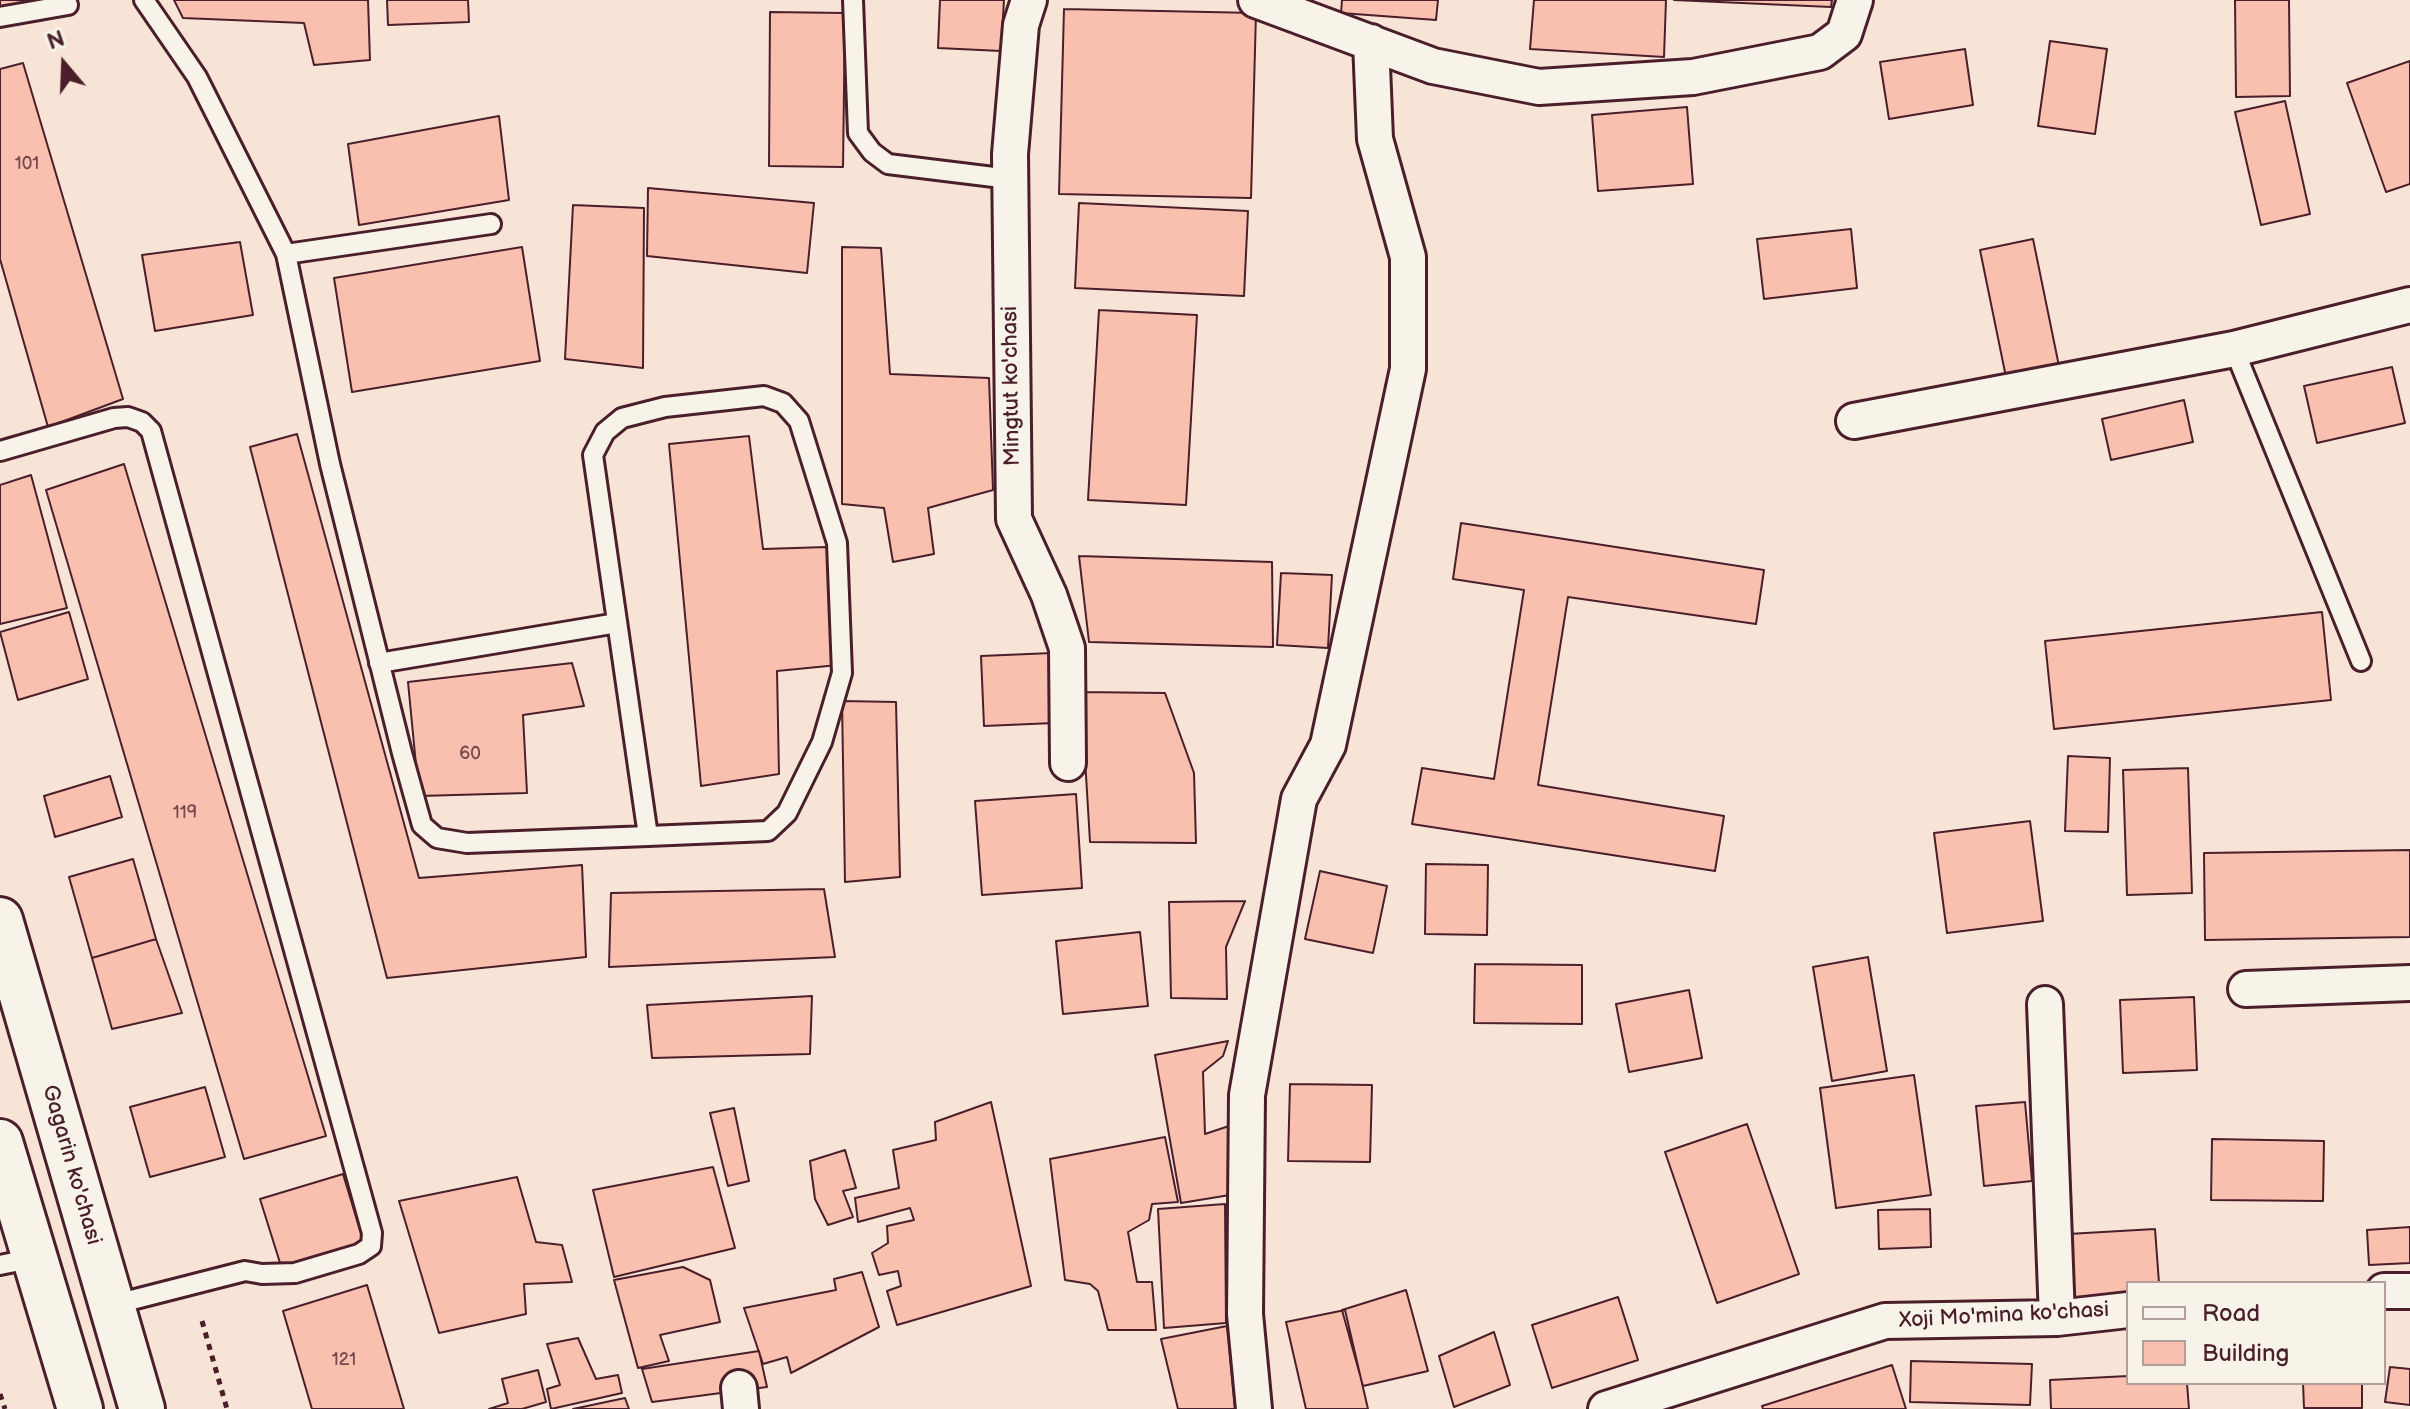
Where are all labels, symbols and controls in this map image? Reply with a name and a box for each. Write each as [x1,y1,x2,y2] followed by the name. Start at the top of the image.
[24,24,104,104] north arrow
[44,25,68,56] text: N
[15,153,39,175] house number: 101
[997,306,1027,466] street label: Mingtut ko'chasi
[459,743,481,765] house number: 60
[173,802,197,824] house number: 119
[36,1082,106,1248] street label: Gagarin ko'chasi
[2126,1281,2386,1385] legend
[1898,1297,2110,1335] street label: Xoji Mo'mina ko'chasi
[2202,1299,2260,1328] text: Road
[2202,1339,2289,1368] text: Building
[332,1349,356,1371] house number: 121

